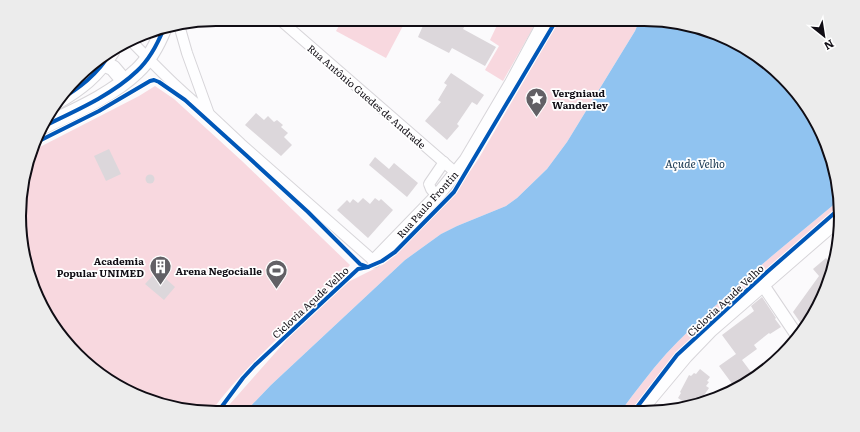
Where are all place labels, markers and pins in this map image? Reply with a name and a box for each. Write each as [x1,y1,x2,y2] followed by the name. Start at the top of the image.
[523,85,549,118] place icon: Vergniaud Wanderley
[552,85,609,112] place label: Vergniaud Wanderley
[57,253,144,280] place label: Academia Popular UNIMED
[147,253,173,286] building icon: Academia Popular UNIMED
[264,257,290,290] sports icon: Arena Negocialle
[176,263,262,278] place label: Arena Negocialle

